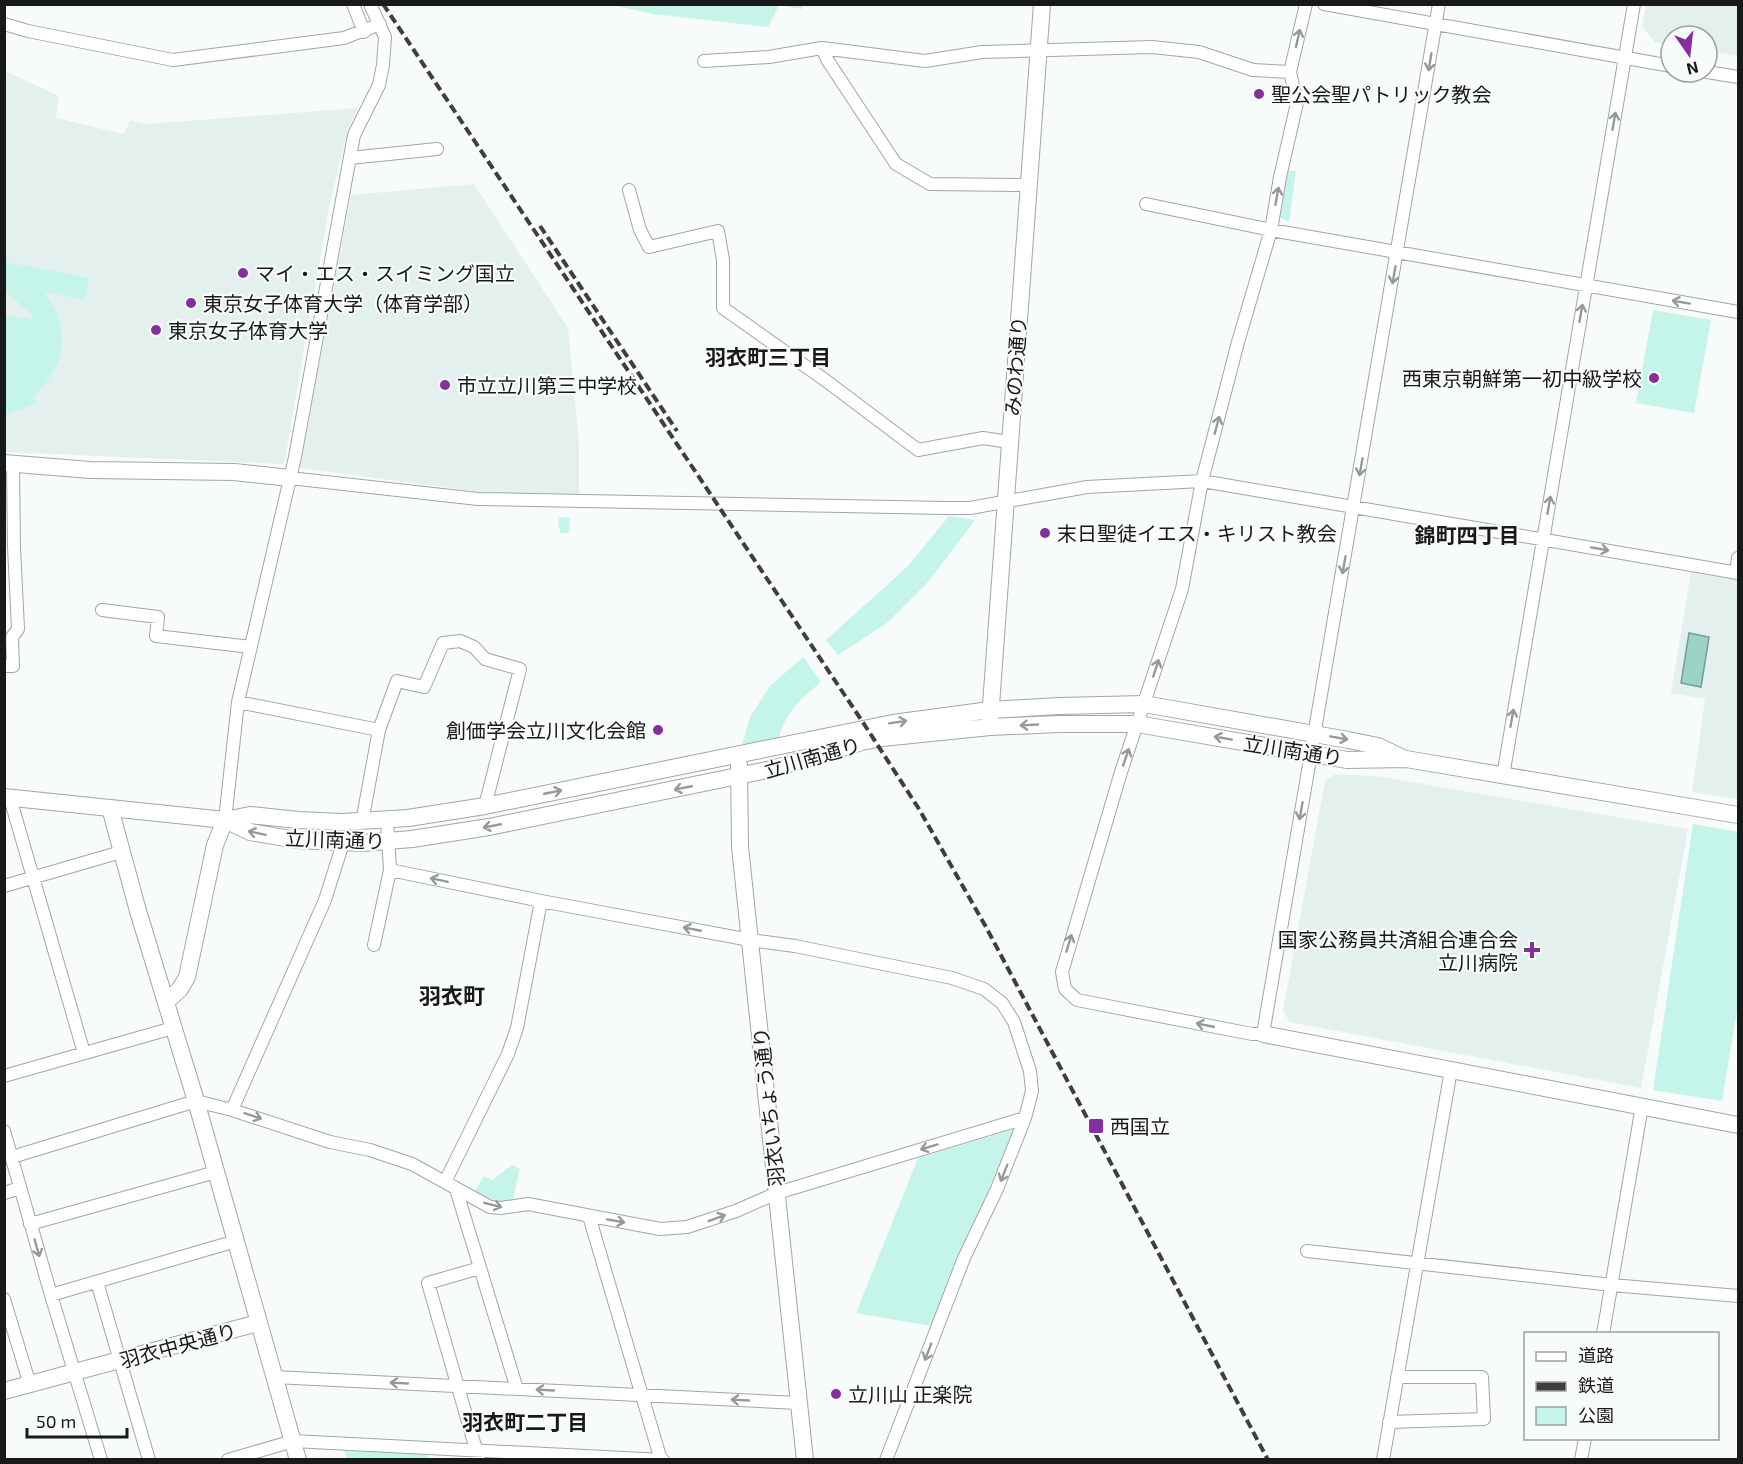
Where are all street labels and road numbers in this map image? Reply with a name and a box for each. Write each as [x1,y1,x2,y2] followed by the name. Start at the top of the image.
[1000,315,1030,417] street label: みのわ通り
[1242,730,1344,770] street label: 立川南通り
[761,732,863,782] street label: 立川南通り
[285,825,385,853] street label: 立川南通り
[748,1026,788,1188] street label: 羽衣いちょう通り
[117,1318,239,1372] street label: 羽衣中央通り

